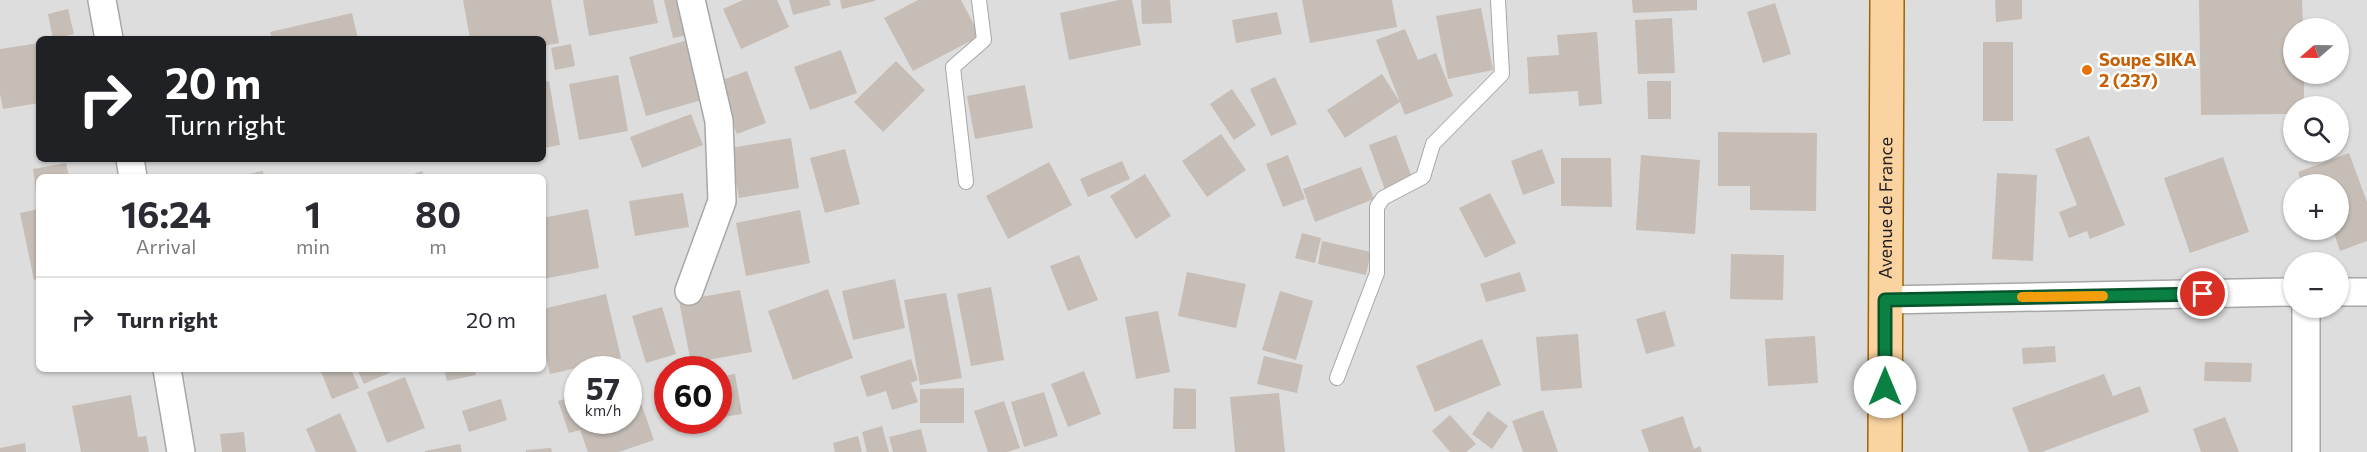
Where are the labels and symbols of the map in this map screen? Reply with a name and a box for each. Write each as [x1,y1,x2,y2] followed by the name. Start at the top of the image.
[2283,18,2349,84] north arrow
[2099,48,2196,91] place label: Soupe SIKA 2 (237)
[2080,63,2094,77] marker: Soupe SIKA 2 (237)
[1874,137,1896,279] street label: Avenue de France
[2177,268,2228,319] pin
[1853,355,1917,419] position arrow
[654,356,732,434] speed limit sign: 60

